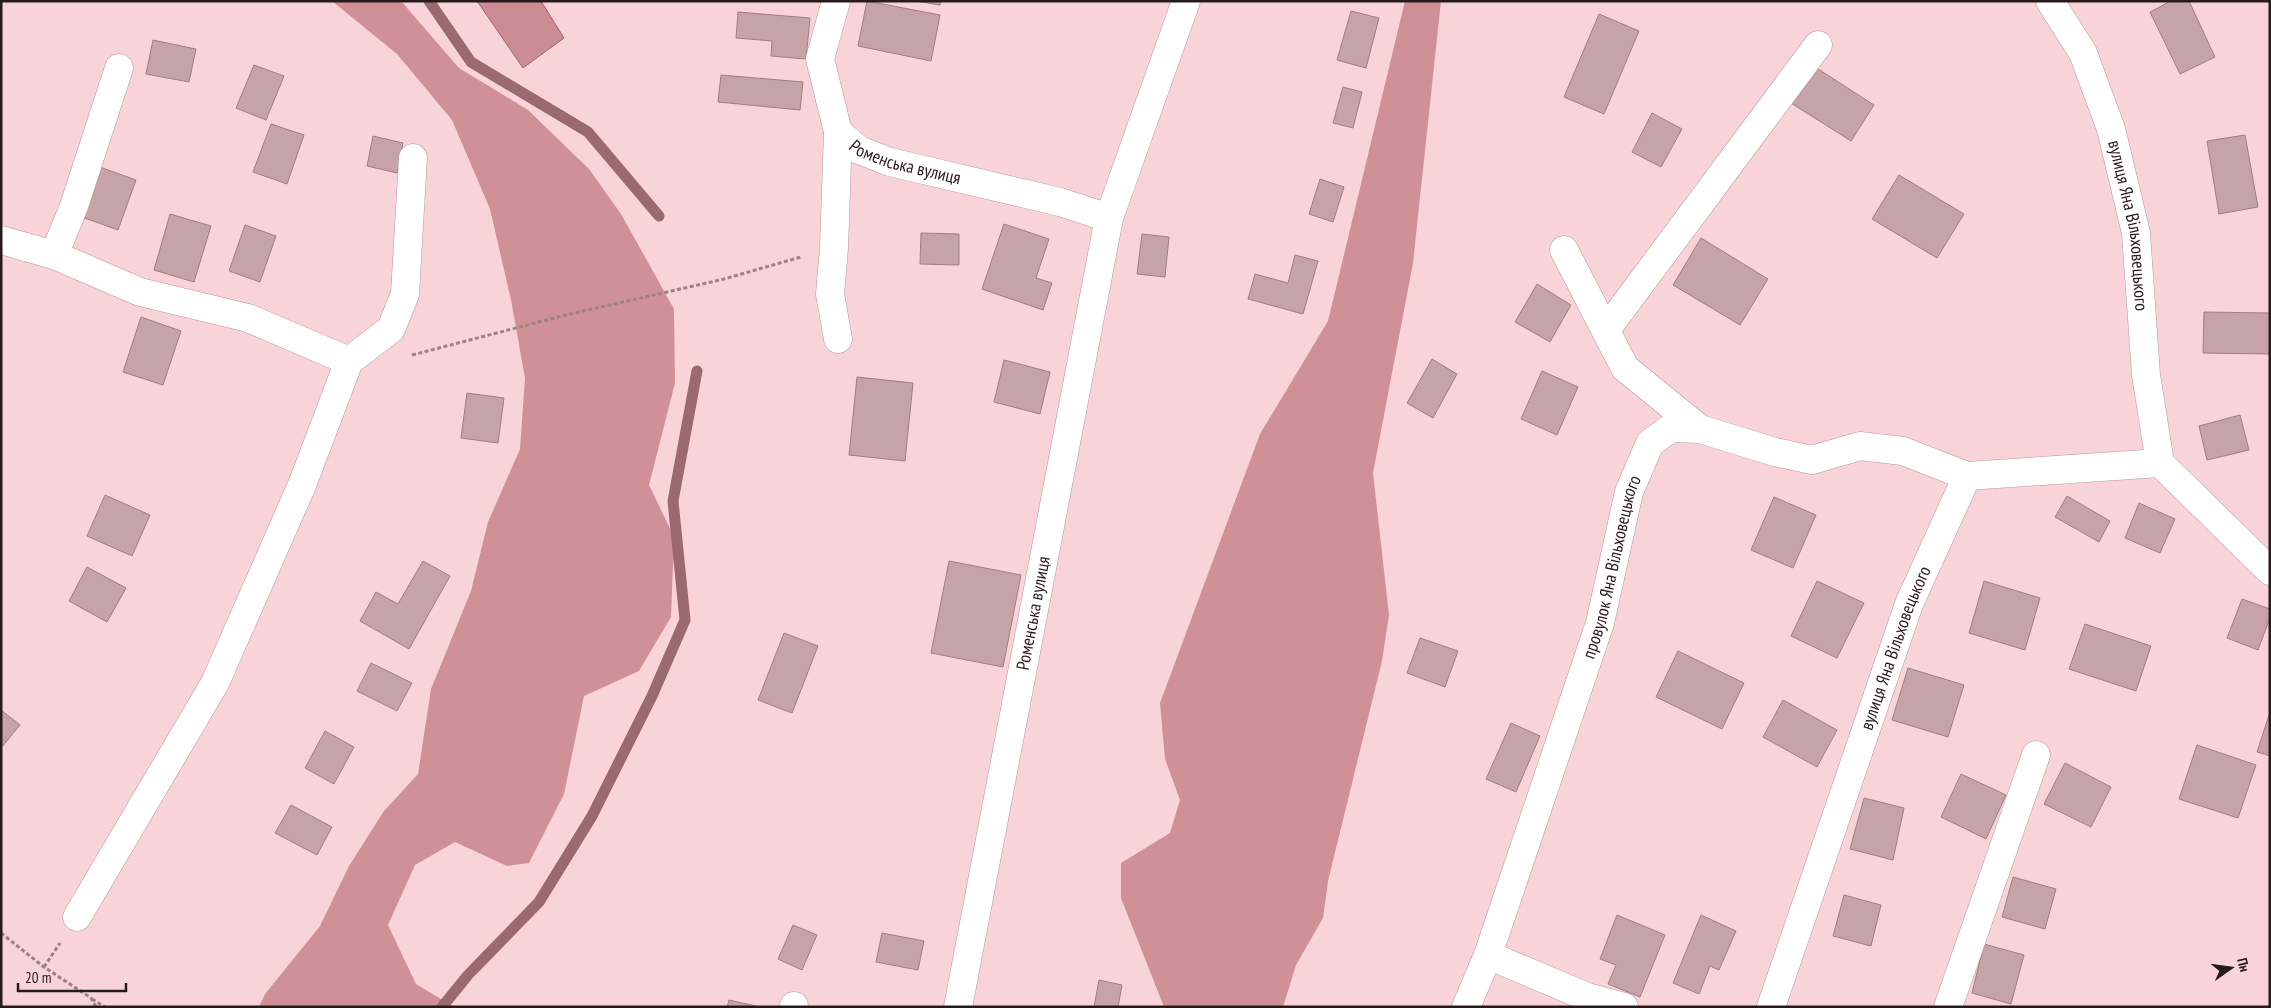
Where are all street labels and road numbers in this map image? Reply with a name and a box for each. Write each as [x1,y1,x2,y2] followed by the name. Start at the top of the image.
[845,135,963,189] street label: Роменська вулиця
[2103,138,2153,312] street label: вулиця Яна Вільховецького
[1577,471,1646,662] street label: провулок Яна Вільховецького
[1011,554,1055,672] street label: Роменська вулиця
[1855,562,1936,733] street label: вулиця Яна Вільховецького

